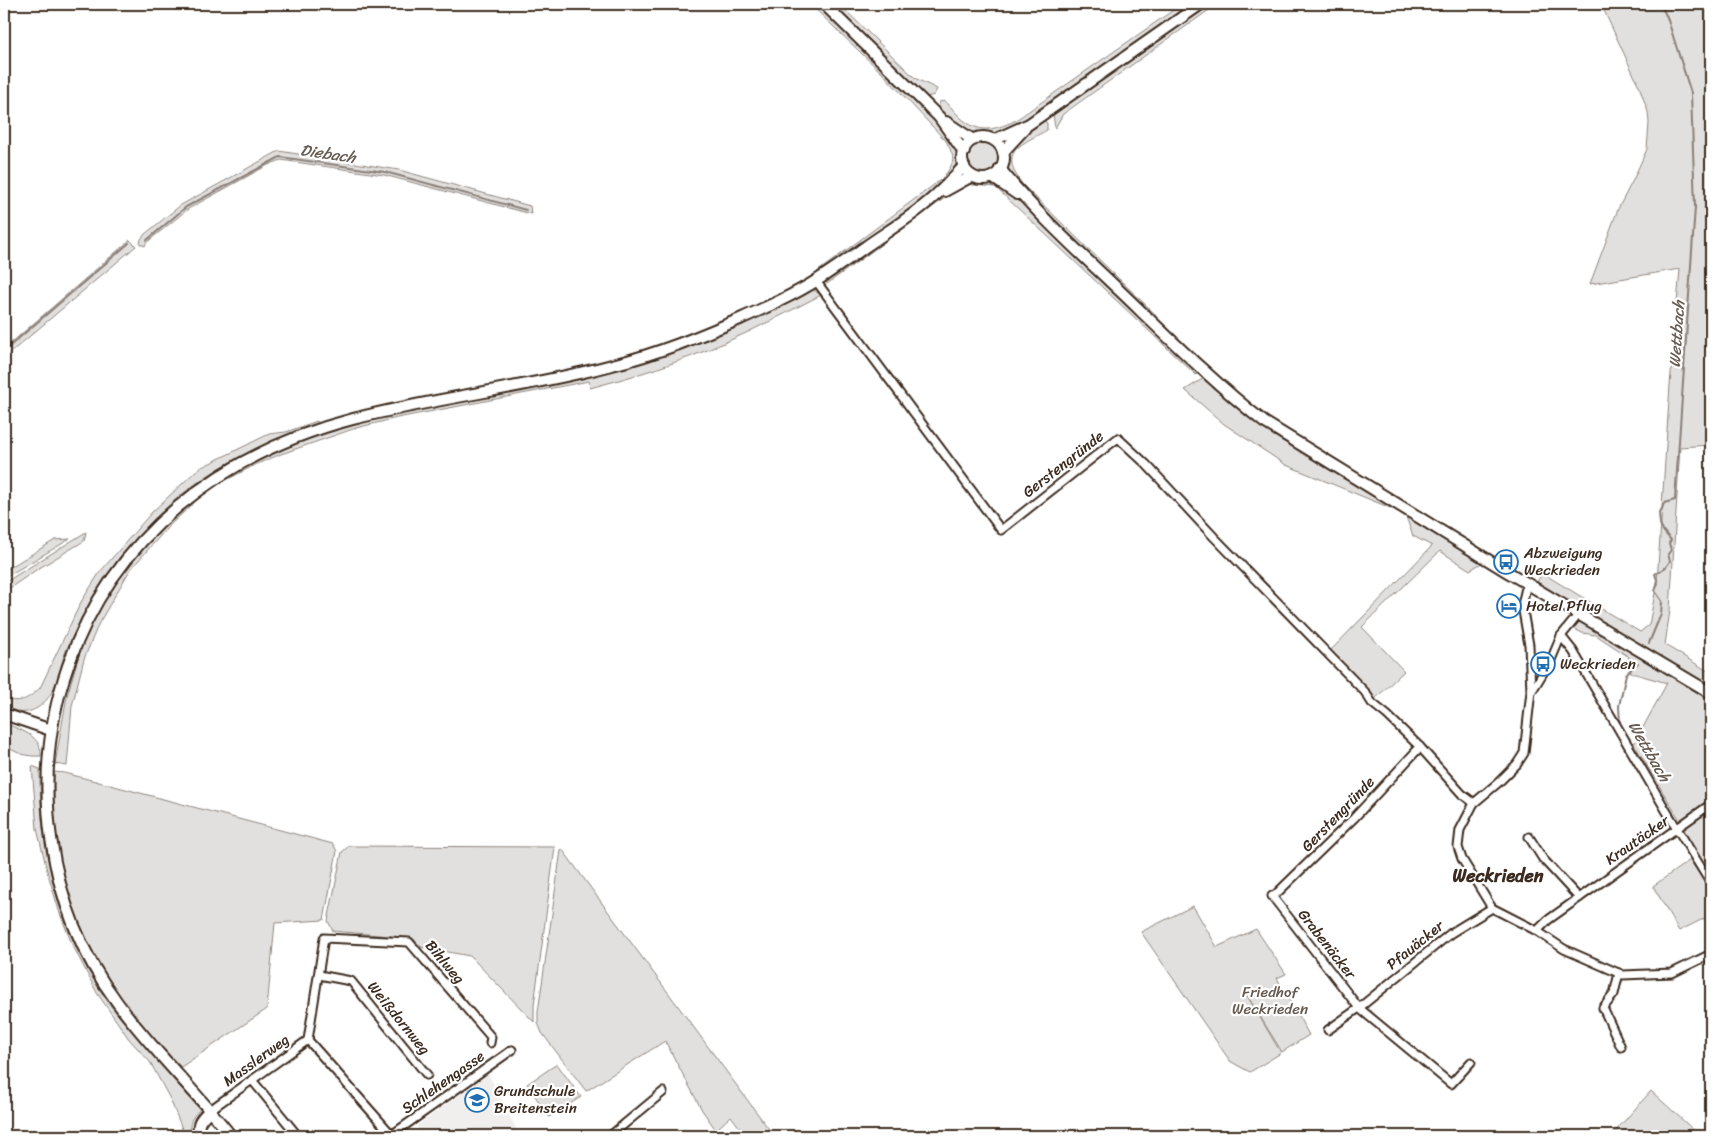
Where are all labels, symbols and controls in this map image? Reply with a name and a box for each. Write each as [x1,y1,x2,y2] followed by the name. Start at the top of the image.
[298,135,359,172] water label: Diebach
[1660,298,1693,368] water label: Wettbach
[1017,424,1110,504] street label: Gerstengründe
[1523,540,1603,583] place label: Abzweigung Weckrieden
[1493,549,1519,575] bus stop icon: Abzweigung Weckrieden
[1496,593,1522,619] hotel icon: Hotel Pflug
[1526,593,1602,619] place label: Hotel Pflug
[1530,651,1556,677] bus stop icon: Weckrieden
[1560,651,1636,677] place label: Weckrieden
[1620,715,1680,789] water label: Wettbach
[1295,770,1381,858] street label: Gerstengründe
[1599,808,1675,872] street label: Krautäcker
[1452,860,1544,892] district label: Weckrieden
[1291,903,1363,985] street label: Grabenäcker
[1381,913,1450,976] street label: Pfauäcker
[419,934,472,990] street label: Bihlweg
[361,975,437,1061] street label: Weißdornweg
[1232,979,1308,1022] park label: Friedhof Weckrieden
[217,1027,295,1093] street label: Masslerweg
[396,1043,490,1120] street label: Schlehengasse
[494,1078,577,1121] place label: Grundschule Breitenstein
[464,1087,490,1113] school or university icon: Grundschule Breitenstein

